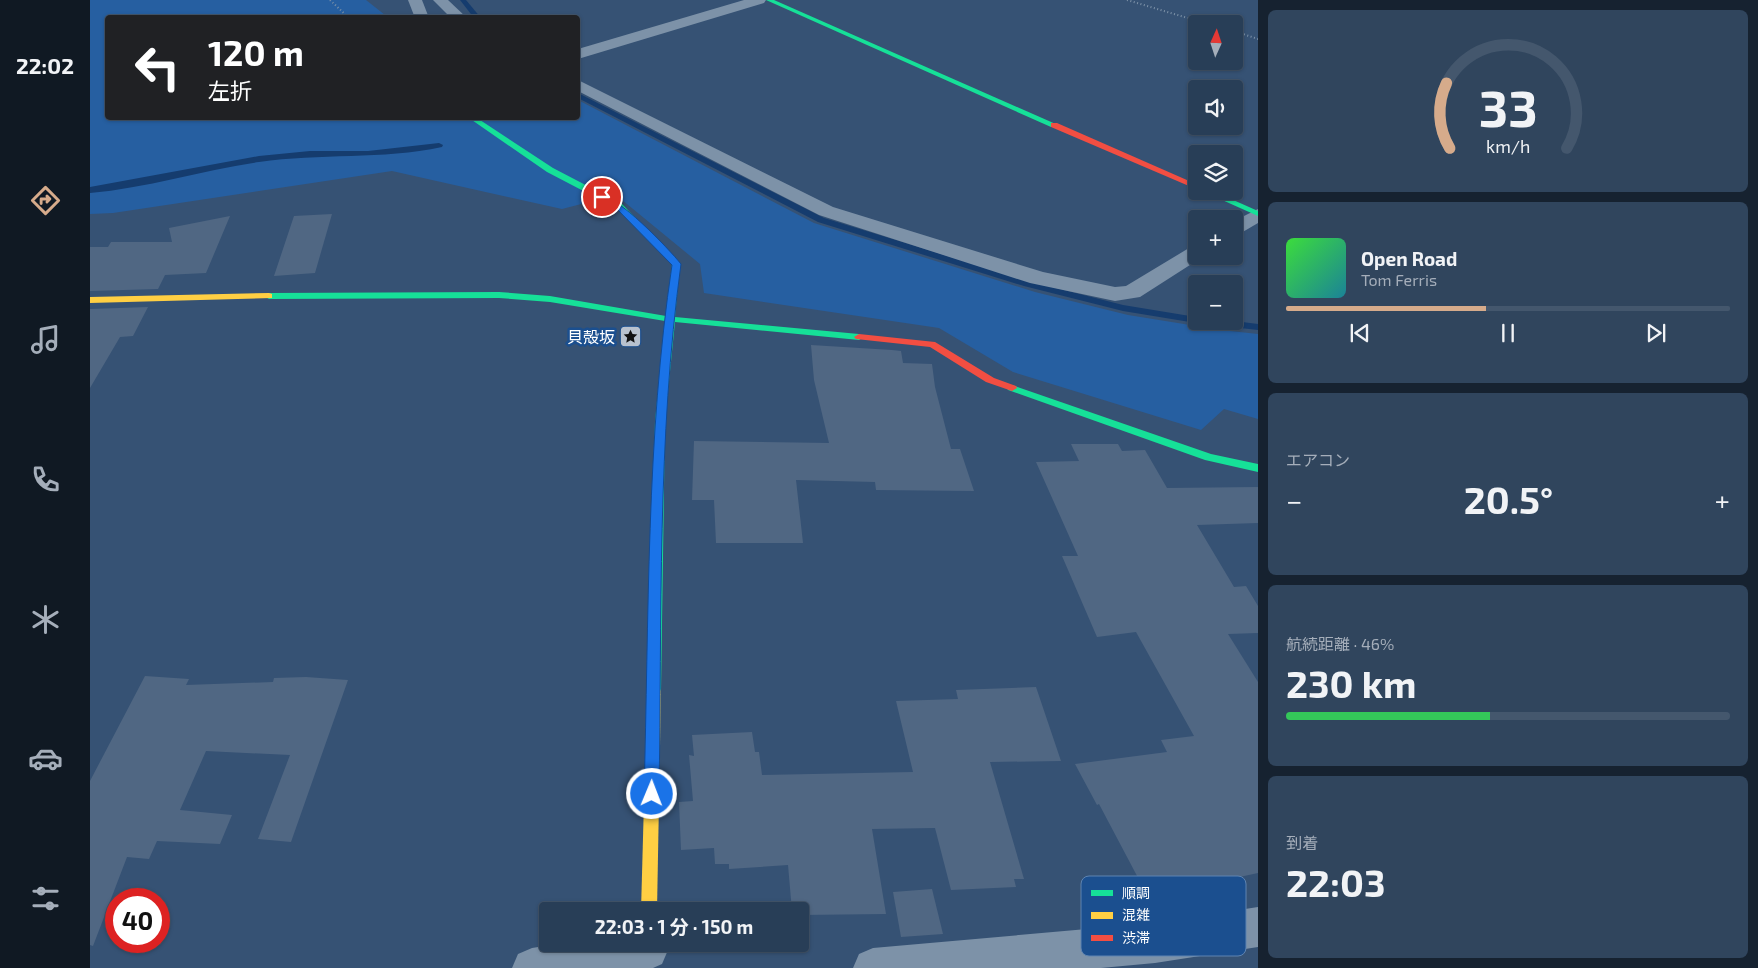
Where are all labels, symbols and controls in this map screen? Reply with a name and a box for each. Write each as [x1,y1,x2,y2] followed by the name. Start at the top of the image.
[1188,15,1242,70] north arrow
[1188,15,1243,330] map controls
[208,31,304,73] text: 120 m
[125,35,190,100] icon: left
[16,52,74,78] text: 22:02
[1479,75,1537,137] text: 33
[208,77,252,103] text: 左折
[1188,80,1243,135] button: sound
[1486,135,1530,157] text: km/h
[1188,145,1243,200] button: layers
[581,176,623,218] pin
[28,183,63,218] icon: directions
[588,183,616,211] icon: arrive
[1188,210,1243,265] button: +
[1361,247,1457,270] text: Open Road
[1361,270,1437,289] text: Tom Ferris
[1188,275,1243,330] button: −
[1346,319,1374,347] icon: previous
[1494,319,1522,347] icon: pause
[1642,319,1670,347] icon: next
[28,322,63,357] icon: music
[619,325,643,349] place icon: 貝殻坂
[567,327,615,346] place label: 貝殻坂
[1286,450,1350,469] text: エアコン
[28,462,63,497] icon: phone
[1464,476,1553,522] text: 20.5°
[1286,483,1302,517] text: −
[1715,483,1730,517] text: +
[28,602,63,637] icon: climate
[1286,634,1394,653] text: 航続距離 · 46%
[1286,660,1417,706] text: 230 km
[28,741,63,776] icon: car
[625,767,677,819] position arrow
[1286,833,1318,852] text: 到着
[1286,859,1385,905] text: 22:03
[1081,876,1246,956] legend
[28,881,63,916] icon: filters
[1122,884,1150,901] text: 順調
[105,888,170,953] speed limit sign: 40
[1122,906,1150,923] text: 混雑
[595,915,753,938] text: 22:03 · 1 分 · 150 m
[1122,929,1150,946] text: 渋滞

